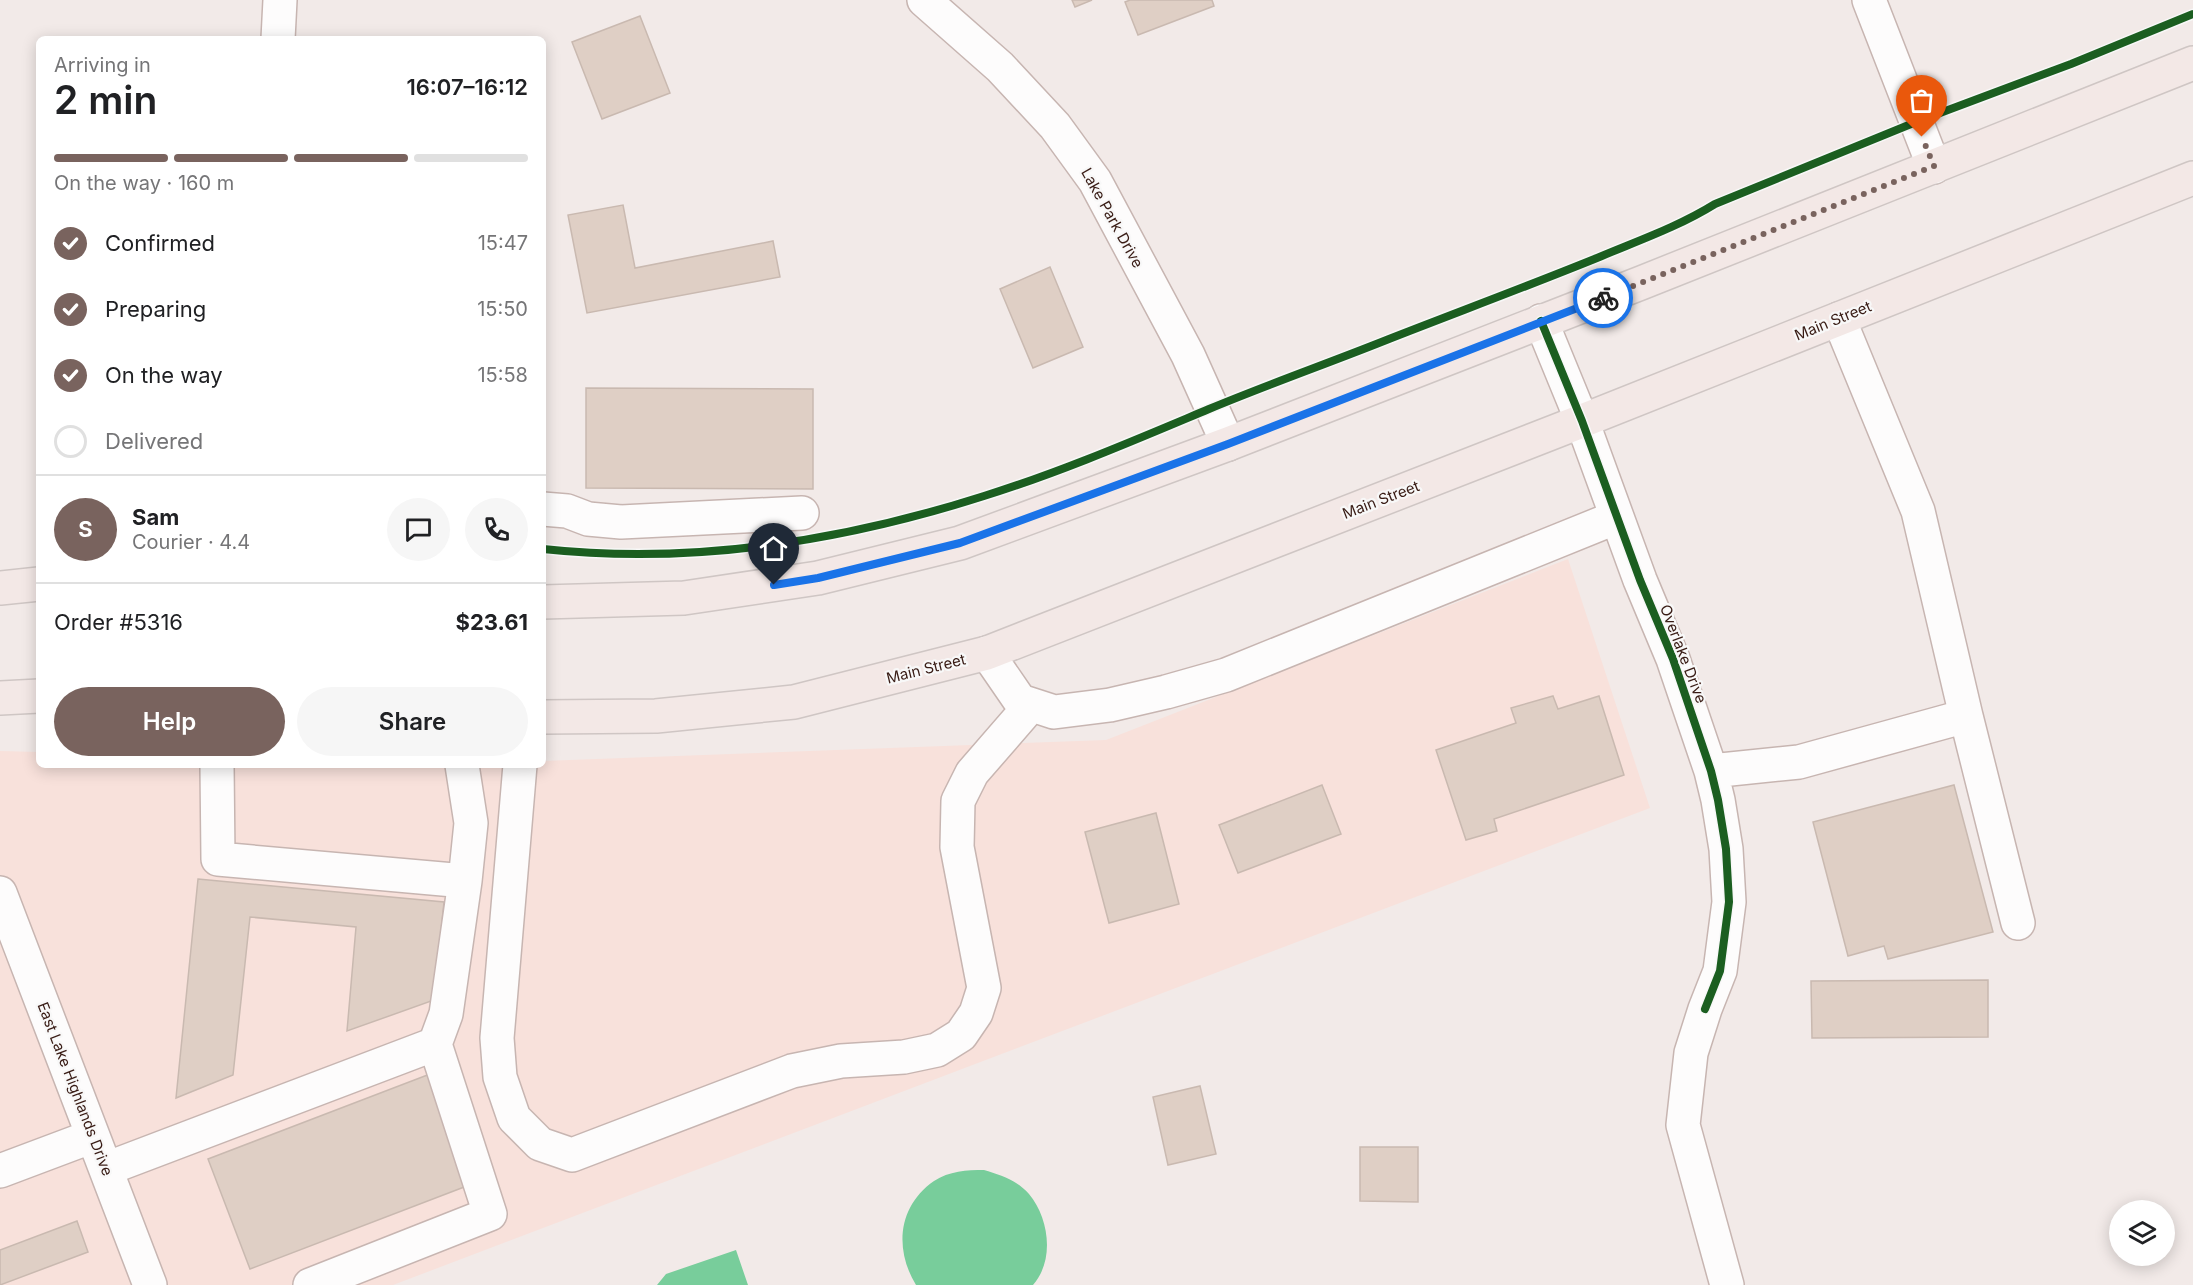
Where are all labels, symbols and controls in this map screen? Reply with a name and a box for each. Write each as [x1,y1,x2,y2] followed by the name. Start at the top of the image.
[54,53,151,77] text: Arriving in
[406,74,528,100] text: 16:07–16:12
[1896,75,1947,137] pin
[54,76,157,123] text: 2 min
[1905,84,1938,117] icon: bag
[1077,164,1148,271] street label: Lake Park Drive
[54,171,234,195] text: On the way · 160 m
[54,227,87,260] icon: check
[105,230,215,256] text: Confirmed
[478,231,528,255] text: 15:47
[1573,268,1633,328] courier
[1587,282,1620,315] icon: bike
[54,293,87,326] icon: check
[105,296,206,322] text: Preparing
[477,297,528,321] text: 15:50
[1792,297,1874,345] street label: Main Street
[54,359,87,392] icon: check
[105,362,223,388] text: On the way
[477,363,528,387] text: 15:58
[105,428,203,454] text: Delivered
[1340,476,1422,523] street label: Main Street
[387,498,450,561] button: chat
[465,498,528,561] button: phone
[132,504,179,530] text: Sam
[78,516,93,542] text: S
[748,523,799,585] pin
[132,530,250,554] text: Courier · 4.4
[757,532,790,565] icon: home
[1656,602,1711,706] street label: Overlake Drive
[54,609,183,635] text: Order #5316
[456,609,528,635] text: $23.61
[884,649,968,688] street label: Main Street
[54,687,285,756] button: Help
[297,687,528,756] button: Share
[34,999,117,1178] street label: East Lake Highlands Drive
[2109,1200,2175,1266] map controls
[2109,1200,2175,1266] button: layers

